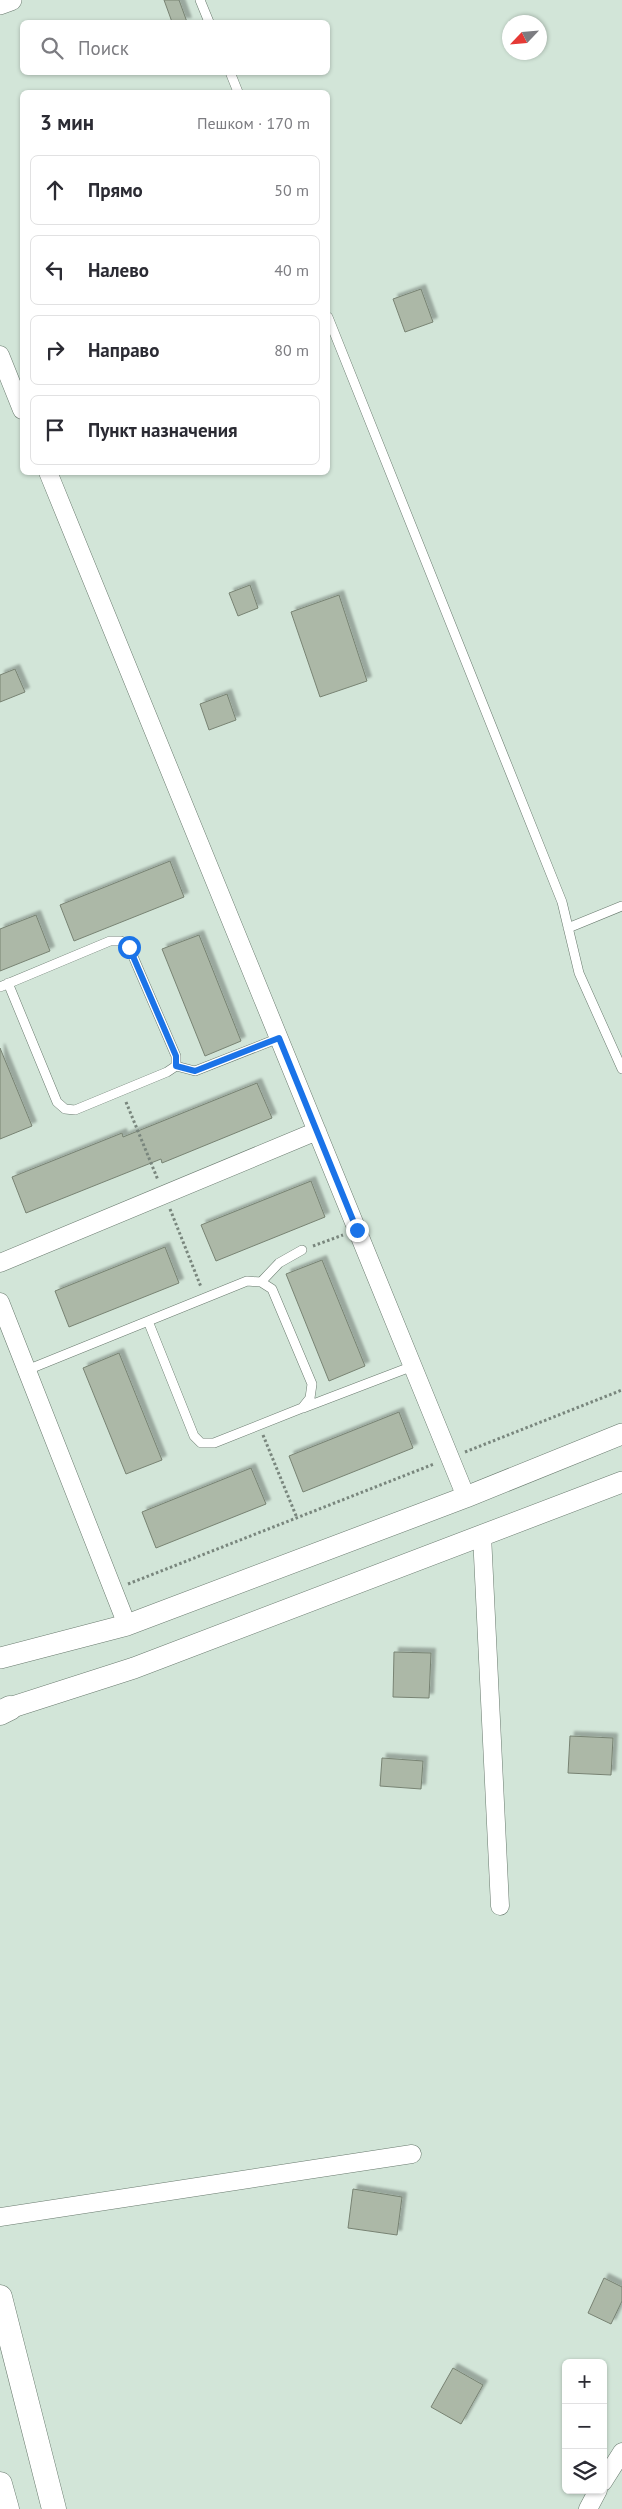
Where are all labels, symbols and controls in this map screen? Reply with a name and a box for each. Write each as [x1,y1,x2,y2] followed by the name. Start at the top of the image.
[502,15,547,60] north arrow
[20,20,330,75] search box
[38,34,66,62] icon: search
[78,36,129,60] text: Поиск
[40,109,94,136] text: 3 мин
[197,113,310,133] text: Пешком · 170 m
[41,176,69,204] icon: ahead
[88,178,143,202] text: Прямо
[274,180,309,200] text: 50 m
[41,256,69,284] icon: left
[88,258,149,282] text: Налево
[274,260,309,280] text: 40 m
[41,336,69,364] icon: right
[88,338,159,362] text: Направо
[274,340,309,360] text: 80 m
[41,416,69,444] icon: arrive
[88,418,238,442] text: Пункт назначения
[118,936,141,959] route start
[346,1219,369,1242] route end
[562,2359,607,2494] map controls
[562,2359,607,2404] button: +
[562,2404,607,2449] button: −
[562,2449,607,2494] button: layers

